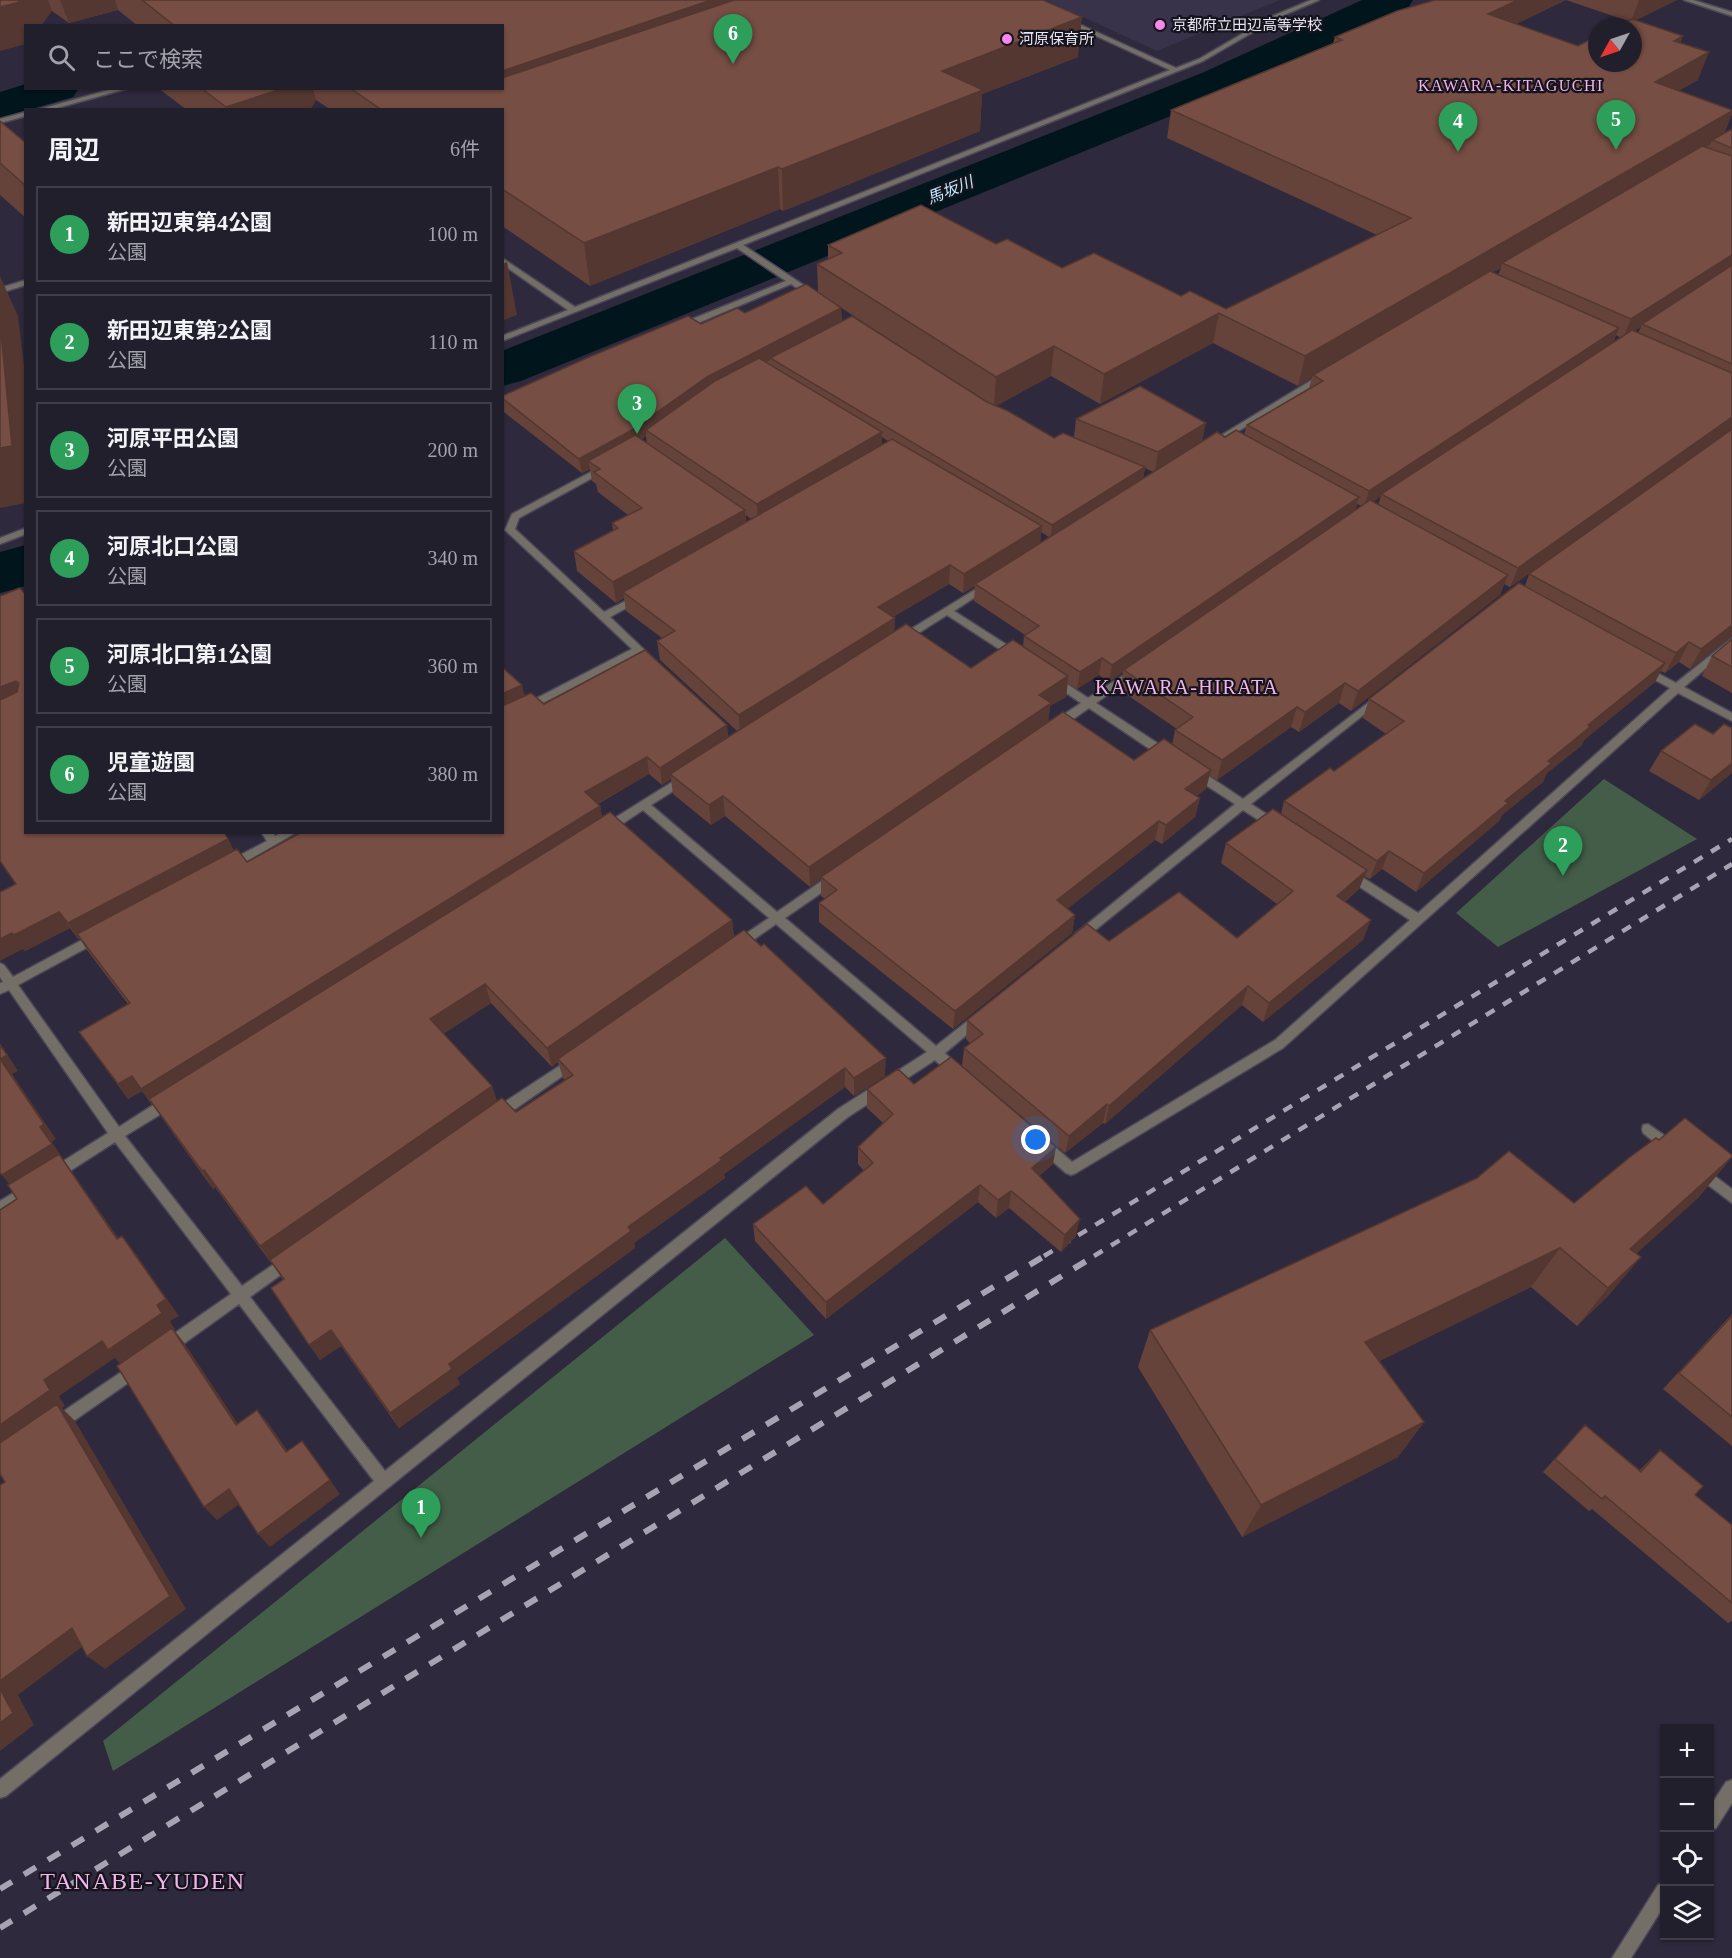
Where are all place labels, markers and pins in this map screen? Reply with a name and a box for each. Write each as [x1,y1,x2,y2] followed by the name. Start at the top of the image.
[714,14,752,64] pin: 6
[1172,17,1322,33] place label: 京都府立田辺高等学校
[1153,18,1167,32] marker: 京都府立田辺高等学校
[1019,31,1094,47] place label: 河原保育所
[1000,32,1014,46] marker: 河原保育所
[1596,100,1636,150] pin: 5
[1438,102,1478,152] pin: 4
[618,384,656,434] pin: 3
[1544,826,1582,876] pin: 2
[402,1488,440,1538] pin: 1

